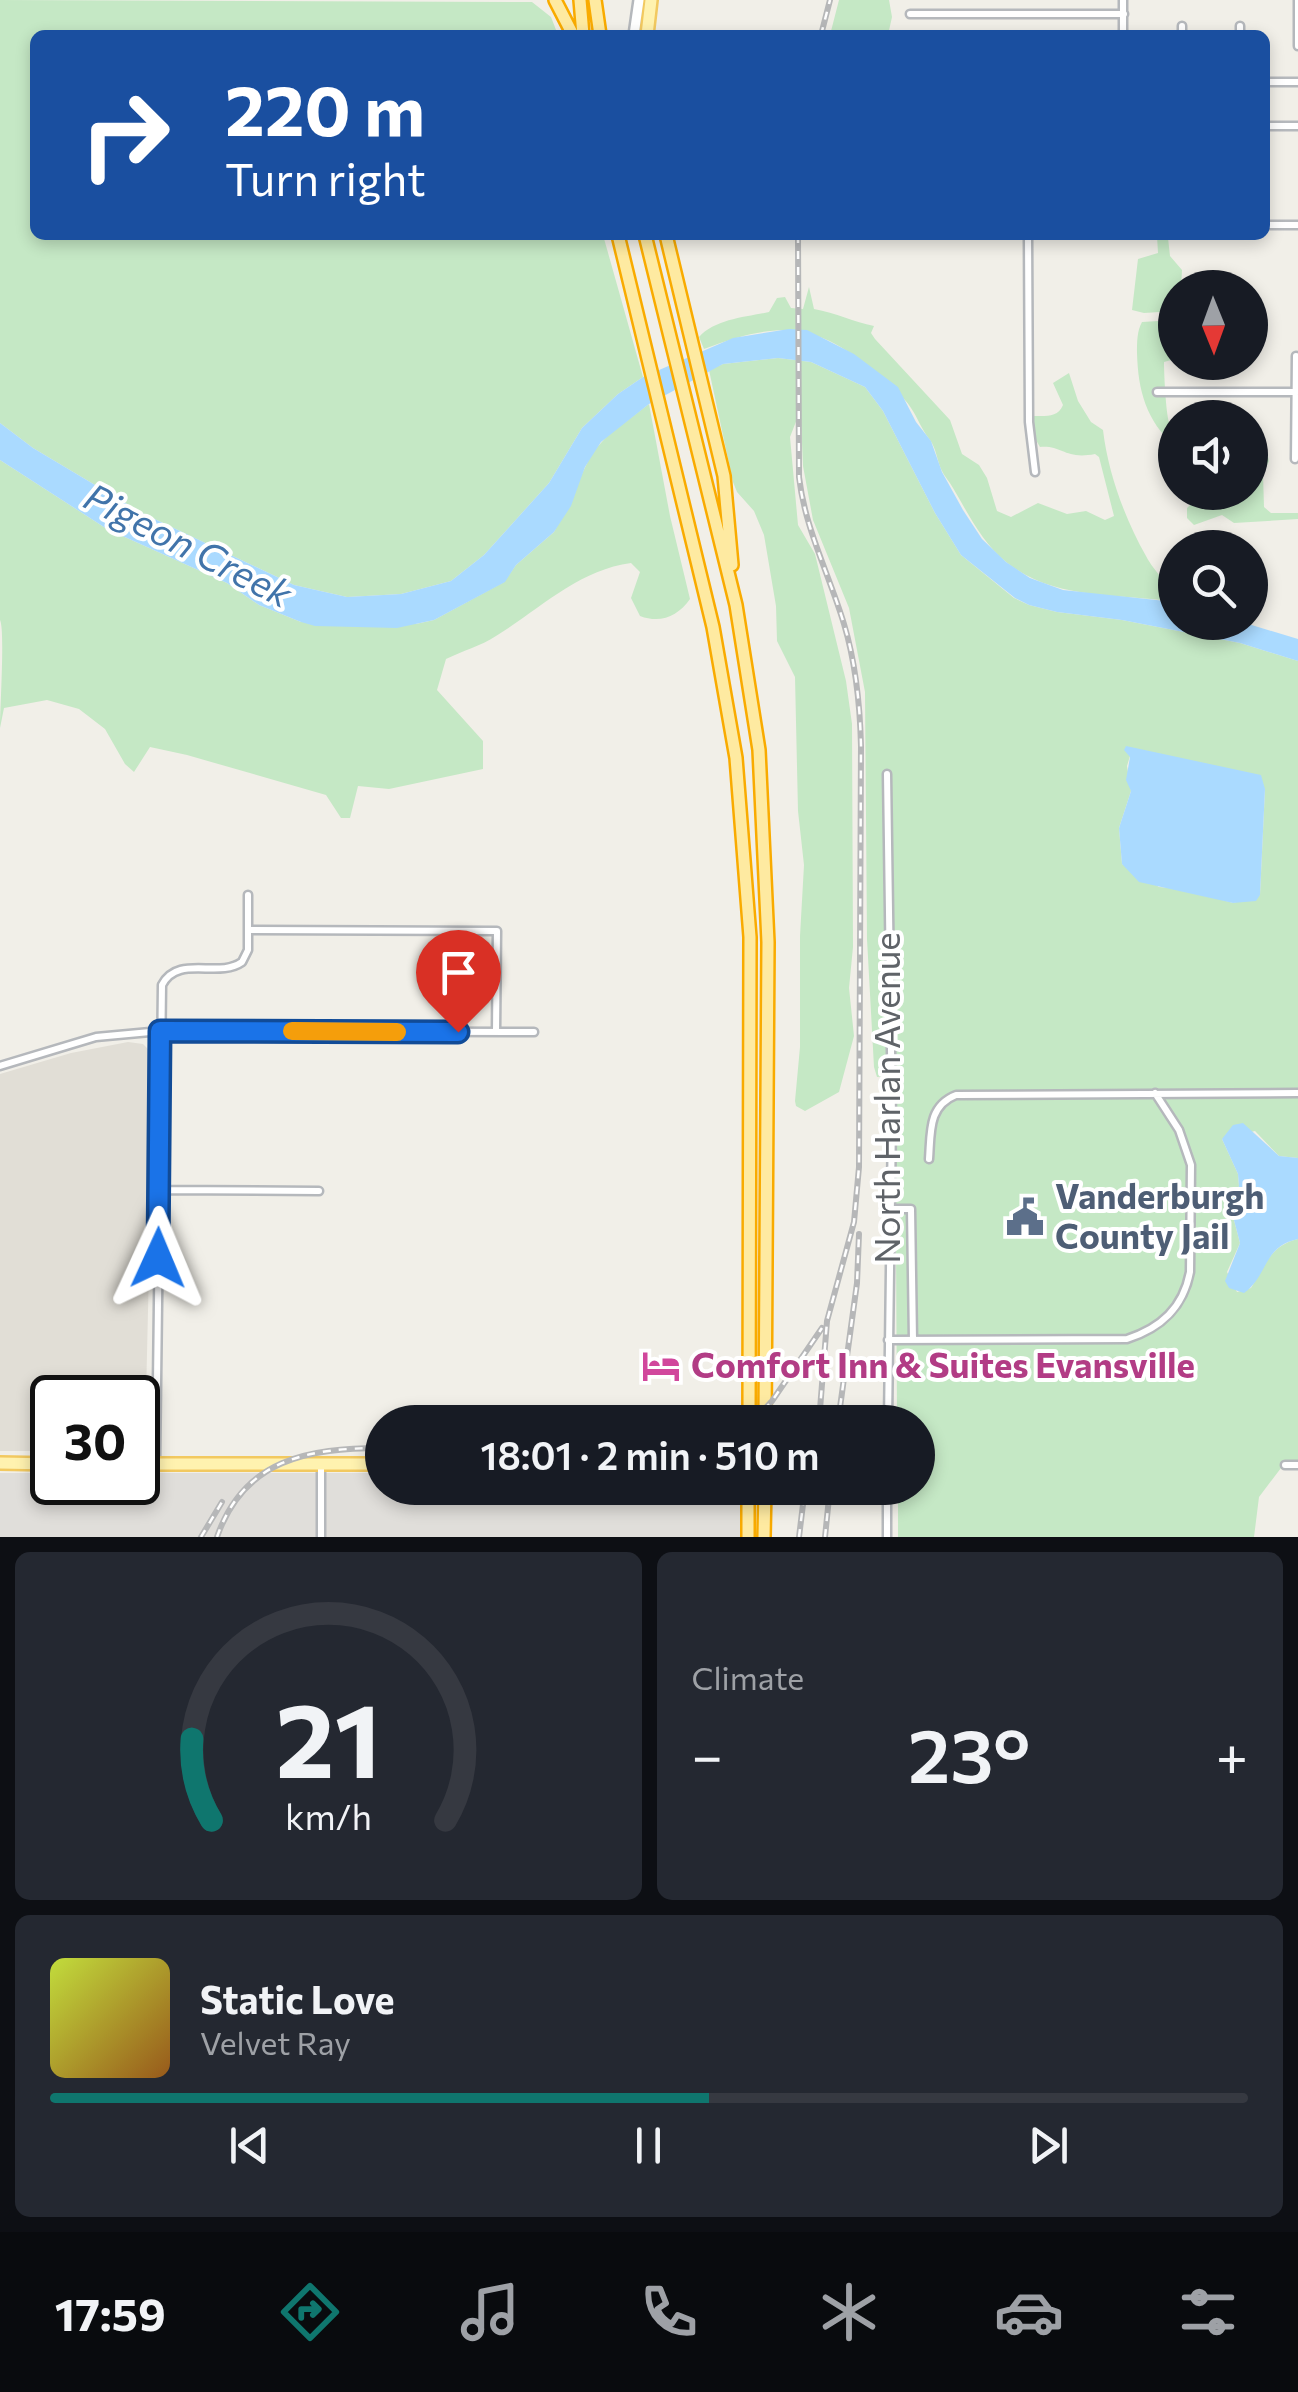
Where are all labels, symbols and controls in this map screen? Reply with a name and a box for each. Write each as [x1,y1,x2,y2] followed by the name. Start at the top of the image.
[225,65,425,150] text: 220 m
[60,70,190,200] icon: right
[225,150,426,205] text: Turn right
[1158,270,1268,380] north arrow
[1158,270,1268,640] map controls
[1158,400,1268,510] button: sound
[77,471,302,617] water label: Pigeon Creek
[1158,530,1268,640] button: search
[416,930,501,1033] pin
[864,932,907,1264] street label: North Harlan Avenue
[431,945,486,1000] icon: arrive
[1055,1173,1265,1256] place label: Vanderburgh County Jail
[1004,1196,1046,1238] public building icon: Vanderburgh County Jail
[106,1206,210,1310] position arrow
[691,1342,1195,1385] place label: Comfort Inn & Suites Evansville
[640,1345,682,1387] hotel icon: Comfort Inn & Suites Evansville
[30,1375,160,1505] speed limit sign: 30
[481,1431,819,1478] text: 18:01 · 2 min · 510 m
[692,1657,804,1697] text: Climate
[275,1672,381,1799] text: 21
[908,1707,1030,1798] text: 23°
[692,1720,723,1787] text: −
[1216,1720,1248,1787] text: +
[285,1794,372,1837] text: km/h
[200,1975,395,2022] text: Static Love
[200,2022,351,2062] text: Velvet Ray
[222,2118,277,2173] icon: previous
[621,2118,676,2173] icon: pause
[1021,2118,1076,2173] icon: next
[275,2277,345,2347] icon: directions
[455,2277,525,2347] icon: music
[634,2277,704,2347] icon: phone
[814,2277,884,2347] icon: climate
[994,2277,1064,2347] icon: car
[1173,2277,1243,2347] icon: filters
[55,2285,166,2340] text: 17:59

